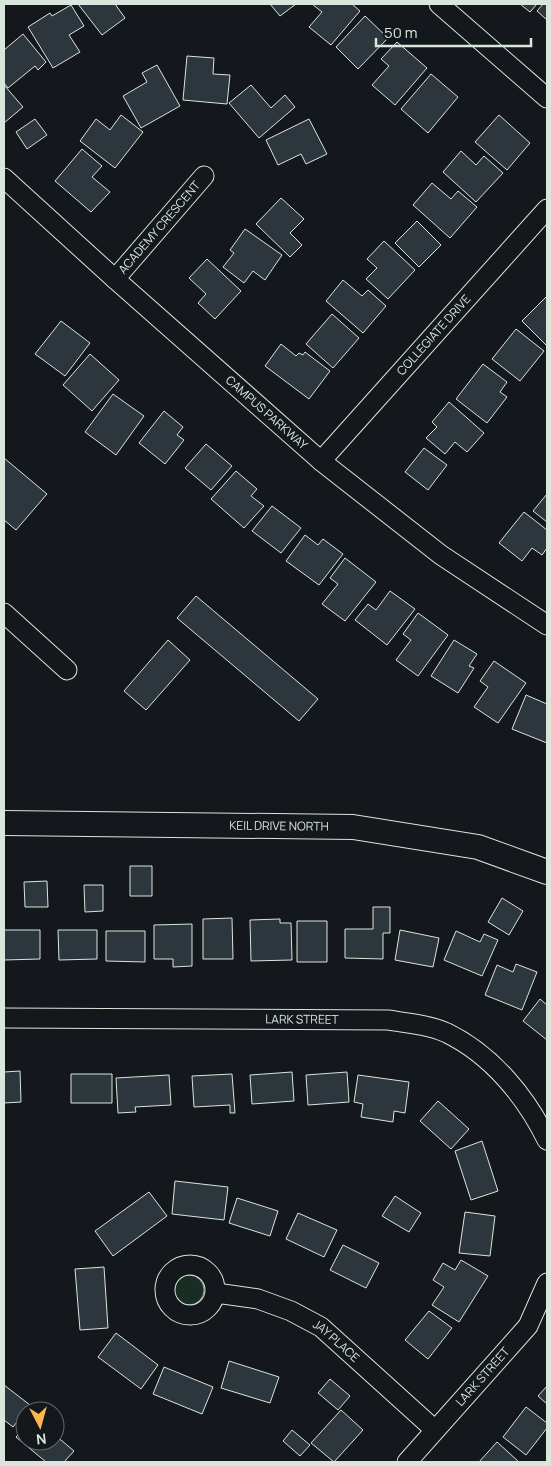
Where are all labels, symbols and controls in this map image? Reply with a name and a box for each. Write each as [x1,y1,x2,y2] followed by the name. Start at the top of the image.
[376,15,531,47] scale bar
[384,22,418,43] text: 50 m
[114,176,205,277] street label: ACADEMY CRESCENT
[393,291,474,379] street label: COLLEGIATE DRIVE
[222,371,312,453] street label: CAMPUS PARKWAY
[229,817,329,835] street label: KEIL DRIVE NORTH
[265,1010,340,1028] street label: LARK STREET
[310,1315,363,1366] street label: JAY PLACE
[452,1343,514,1410] street label: LARK STREET
[15,1401,65,1451] north arrow
[35,1429,47,1449] text: N

